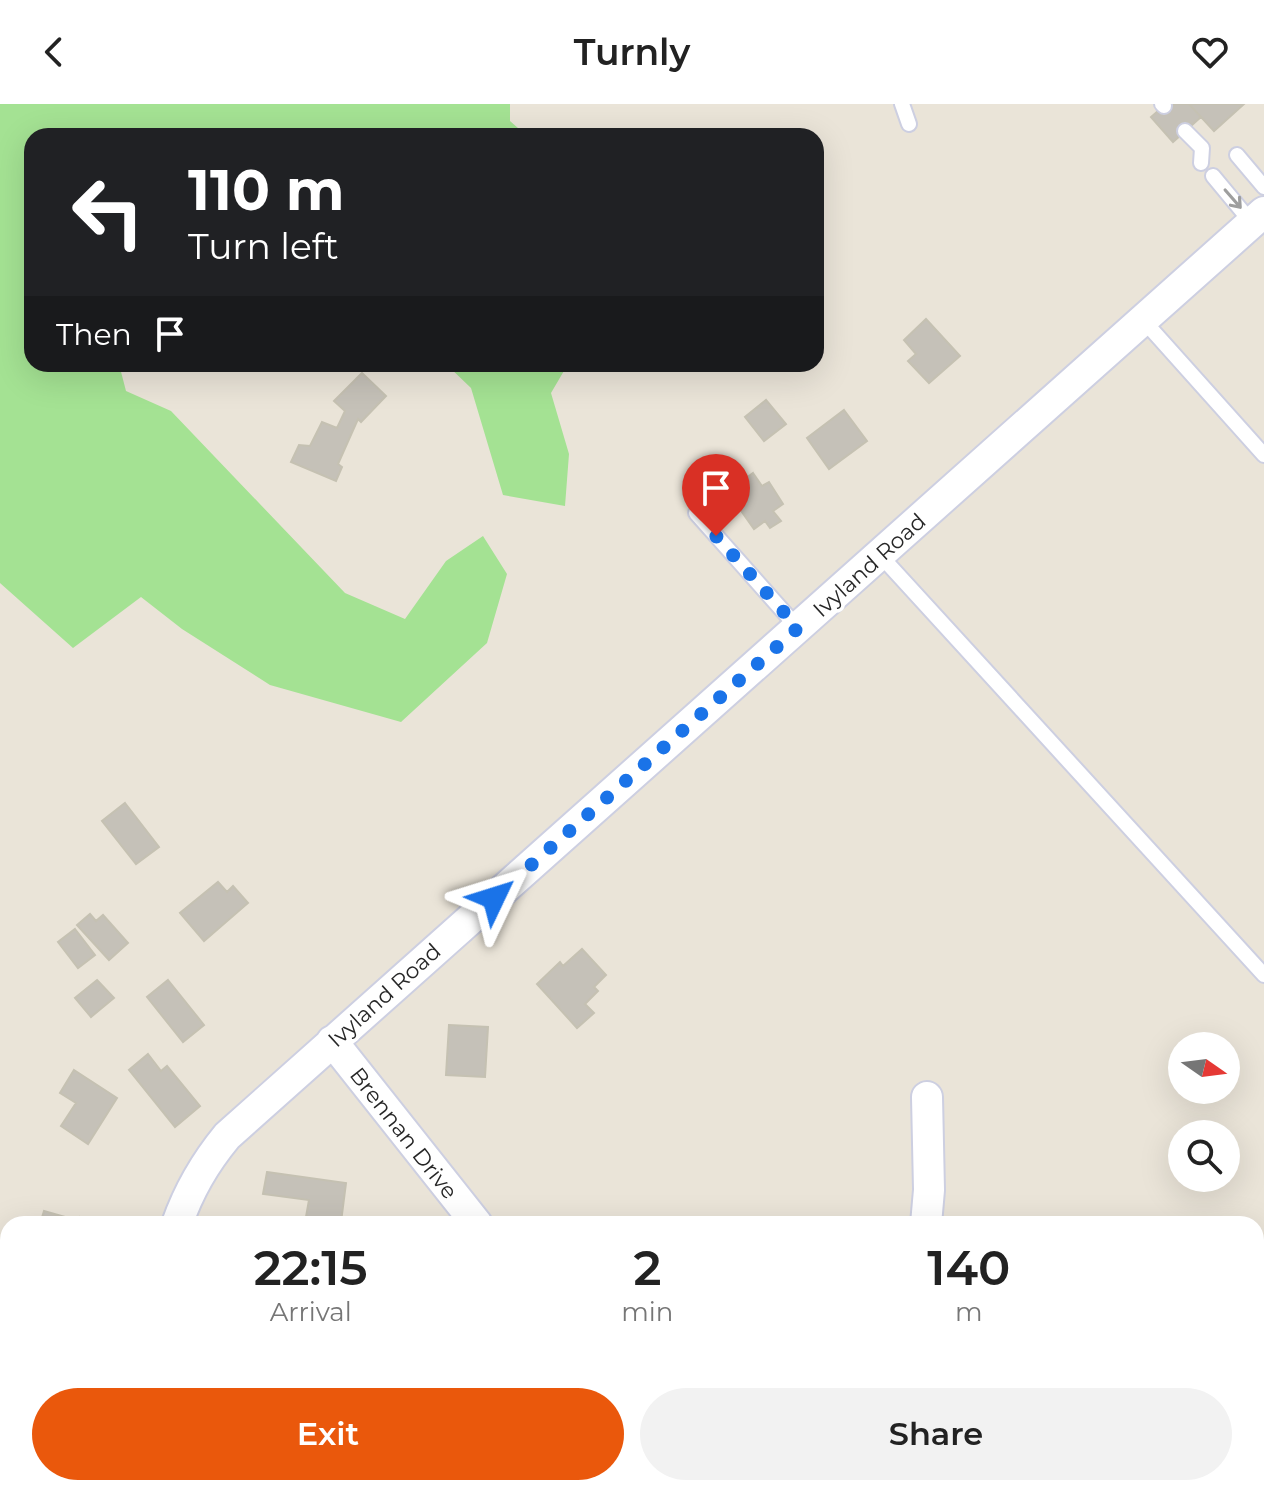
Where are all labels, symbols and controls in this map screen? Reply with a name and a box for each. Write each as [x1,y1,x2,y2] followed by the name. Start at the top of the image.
[32,30,76,74] icon: back
[574,30,690,74] text: Turnly
[1188,30,1232,74] icon: heart
[188,156,345,224] text: 110 m
[56,160,160,264] icon: left
[1223,189,1241,209] one-way arrow
[188,224,339,268] text: Turn left
[148,312,192,356] icon: arrive
[56,316,132,353] text: Then
[682,454,750,536] pin
[694,466,738,510] icon: arrive
[807,508,931,623] street label: Ivyland Road
[452,856,536,940] position arrow
[322,938,446,1053] street label: Ivyland Road
[1168,1032,1240,1104] north arrow
[1168,1032,1240,1192] map controls
[344,1062,463,1204] street label: Brennan Drive
[1168,1120,1240,1192] button: search
[254,1239,368,1297] text: 22:15
[633,1239,661,1297] text: 2
[927,1239,1010,1297] text: 140
[270,1296,352,1328] text: Arrival
[621,1296,673,1328] text: min
[955,1296,983,1328] text: m
[32,1388,624,1480] button: Exit
[640,1388,1232,1480] button: Share

